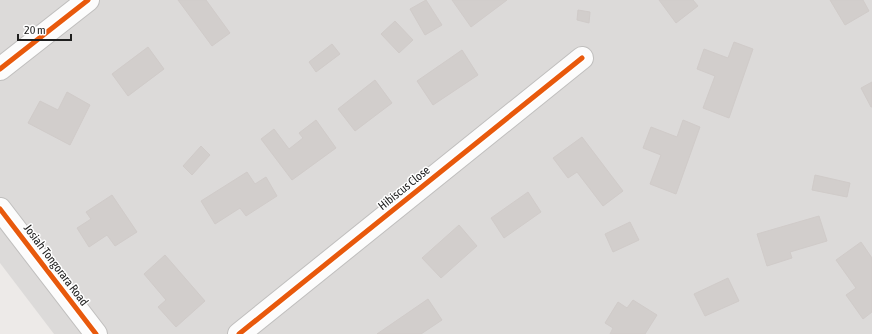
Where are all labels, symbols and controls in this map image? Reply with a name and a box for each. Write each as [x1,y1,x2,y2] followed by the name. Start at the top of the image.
[18,16,71,42] scale bar
[24,23,46,37] text: 20 m
[375,163,433,213] street label: Hibiscus Close
[21,221,91,309] street label: Josiah Tongorara Road

